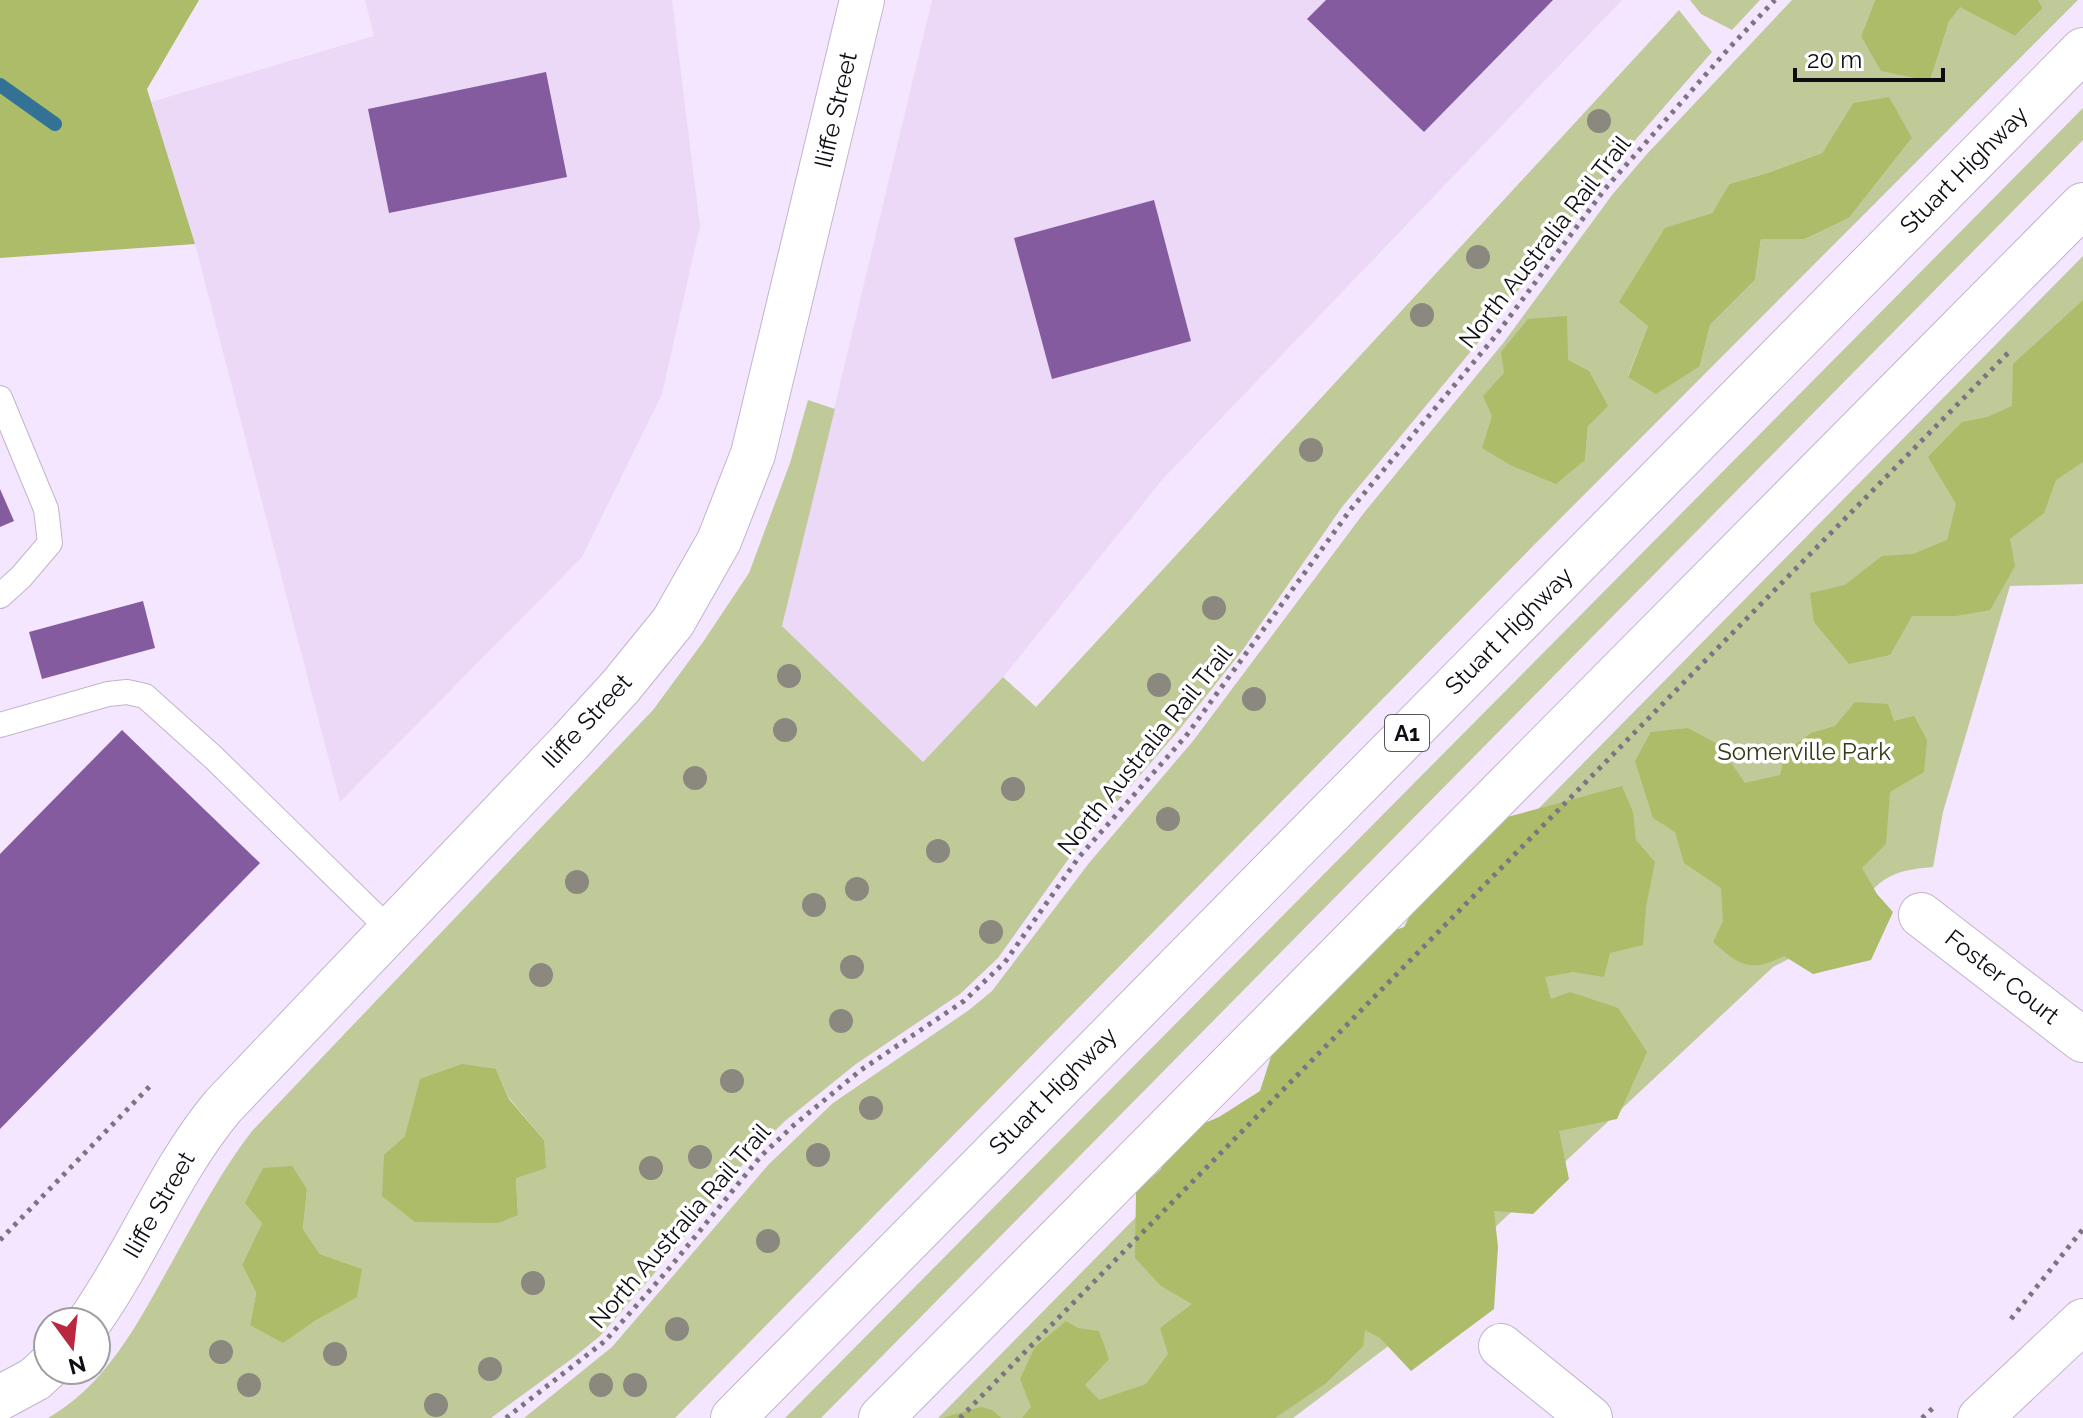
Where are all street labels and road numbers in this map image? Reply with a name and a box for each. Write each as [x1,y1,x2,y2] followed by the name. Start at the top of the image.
[808,49,863,171] street label: Iliffe Street
[1894,100,2034,240] street label: Stuart Highway
[1453,129,1637,354] street label: North Australia Rail Trail
[1439,561,1579,701] street label: Stuart Highway
[1051,639,1238,860] street label: North Australia Rail Trail
[536,668,637,774] street label: Iliffe Street
[1385,715,1429,751] road number: A1
[1940,923,2065,1030] street label: Foster Court
[983,1021,1123,1161] street label: Stuart Highway
[583,1117,777,1334] street label: North Australia Rail Trail
[116,1146,201,1263] street label: Iliffe Street

